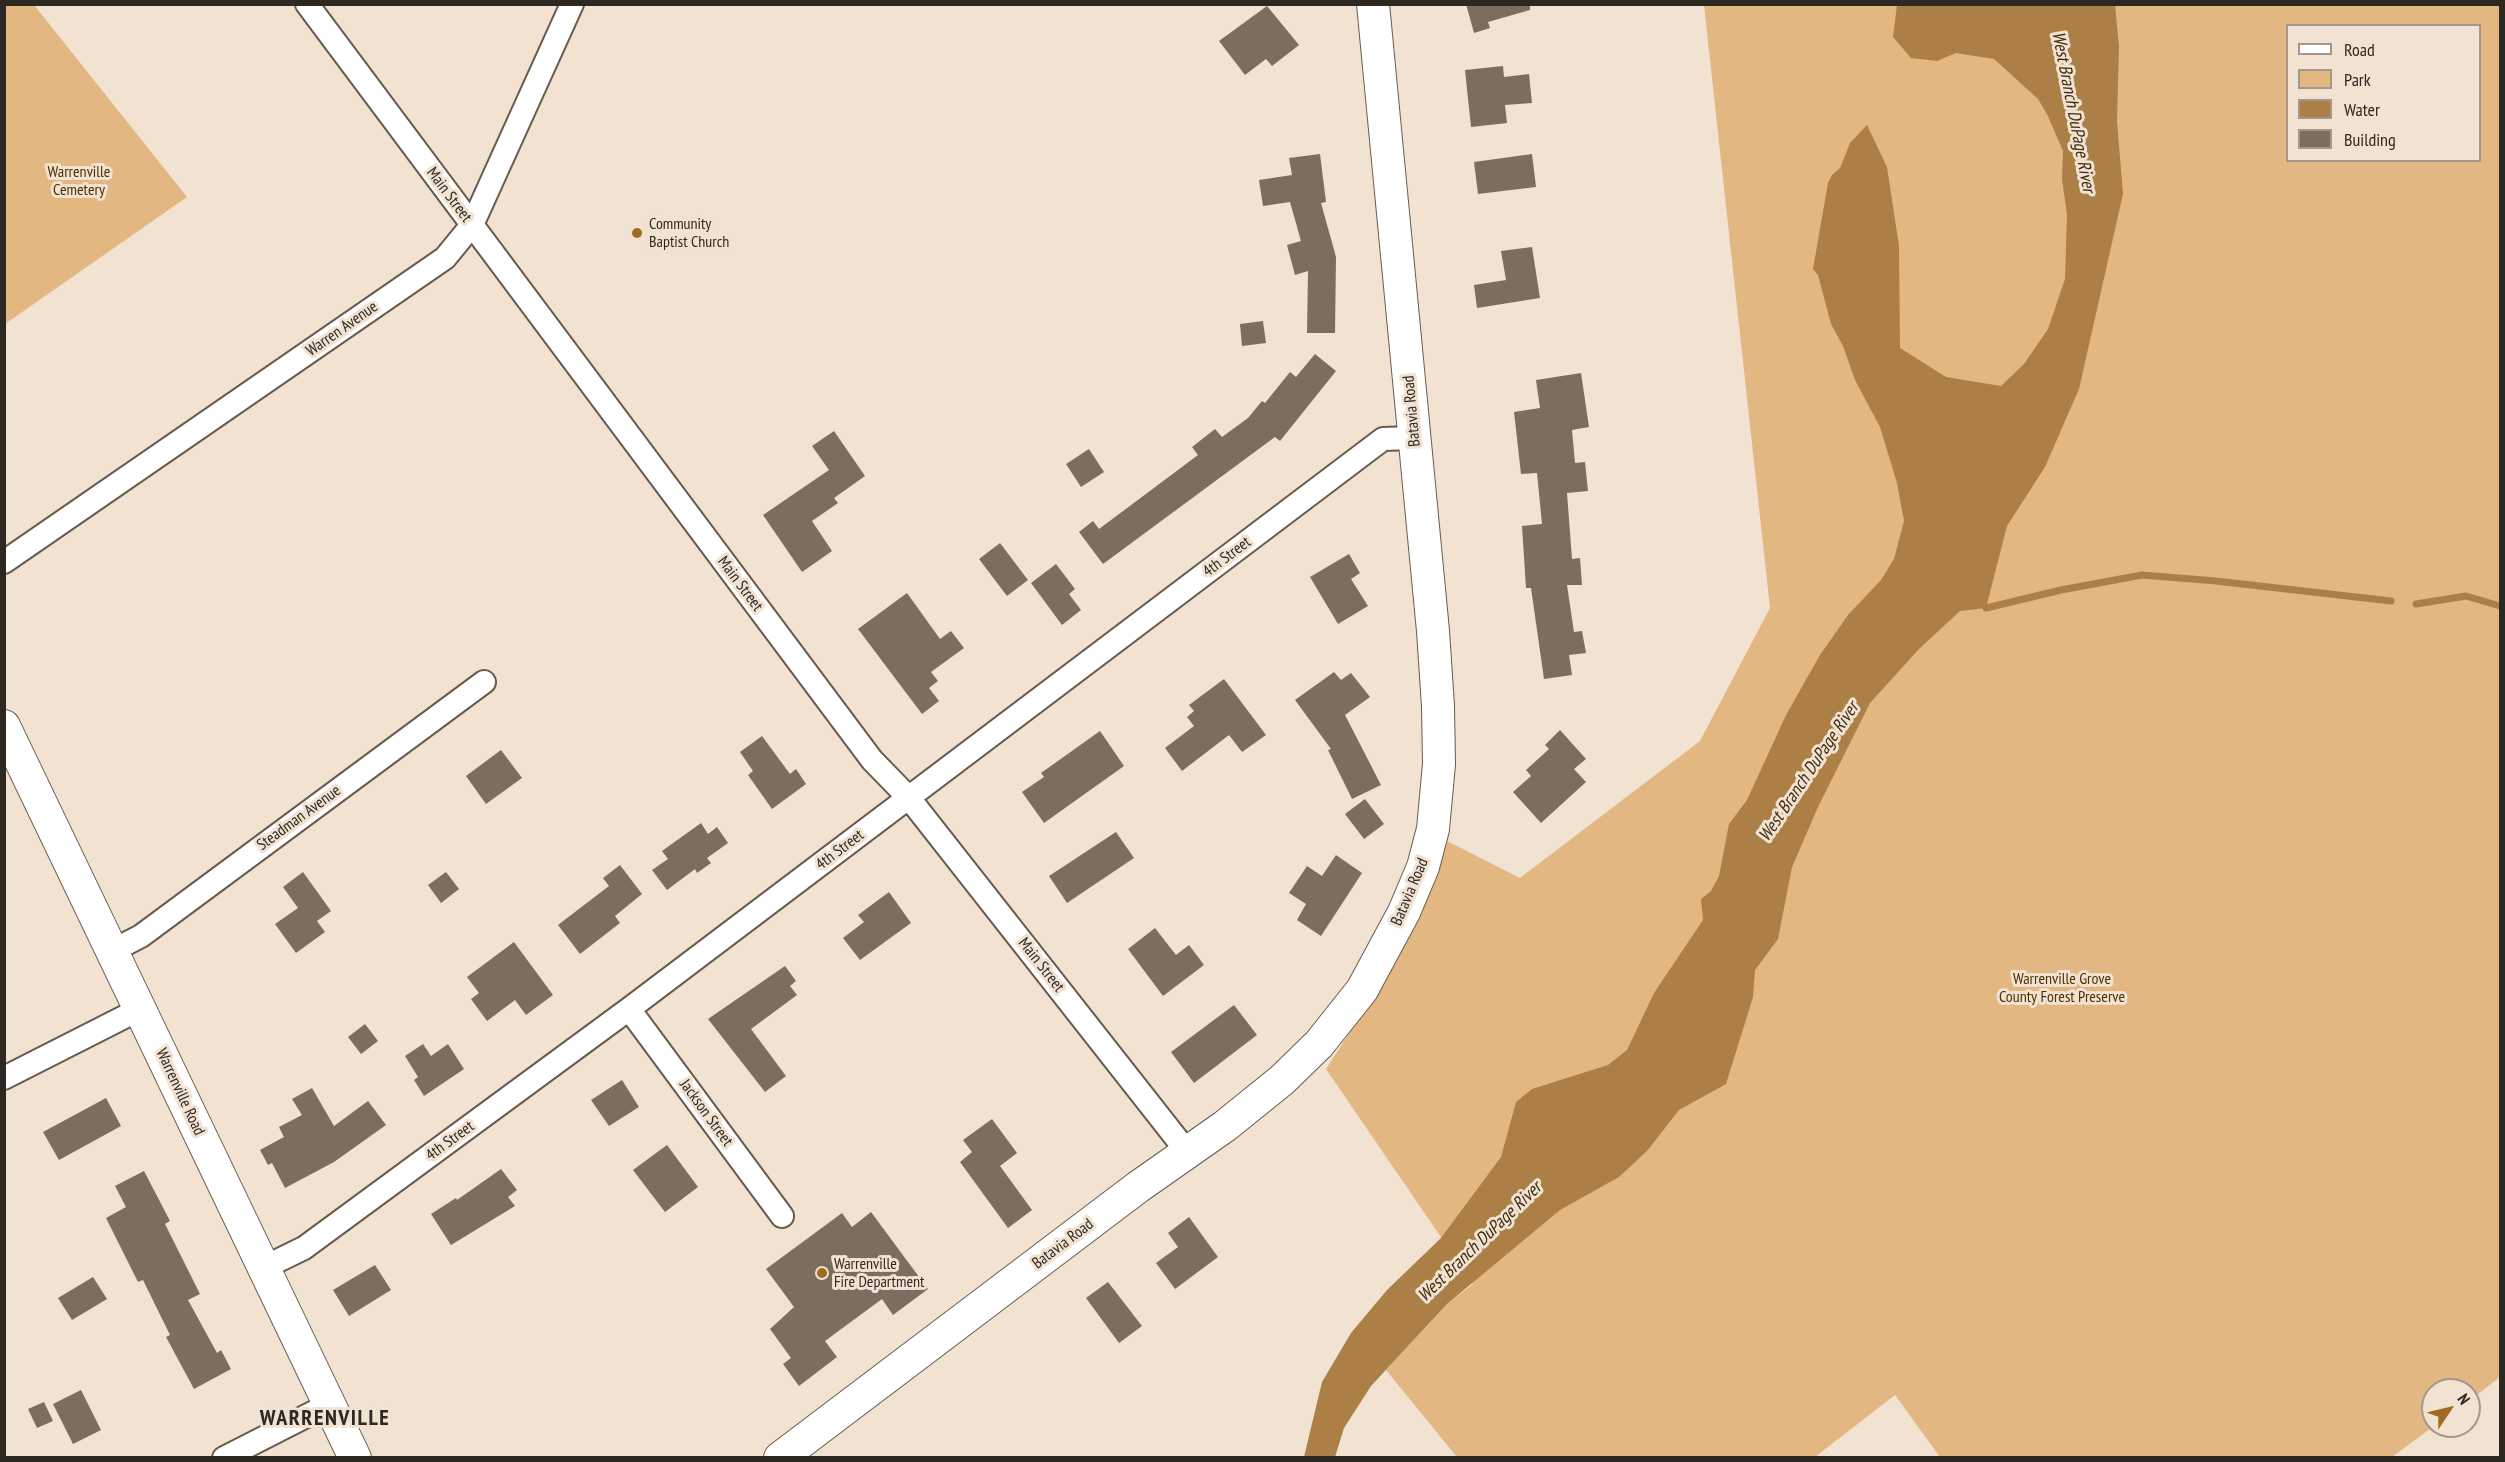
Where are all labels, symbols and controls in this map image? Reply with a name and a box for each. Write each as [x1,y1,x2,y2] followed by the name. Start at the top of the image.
[2286,24,2481,162] legend
[2047,30,2099,194] water label: West Branch DuPage River
[2344,38,2375,61] text: Road
[2344,68,2371,91] text: Park
[2344,98,2380,121] text: Water
[2344,128,2396,151] text: Building
[48,162,110,200] park label: Warrenville Cemetery
[422,164,476,226] street label: Main Street
[649,214,729,252] place label: Community Baptist Church
[630,226,644,240] marker: Community Baptist Church
[303,297,381,361] street label: Warren Avenue
[1399,375,1425,447] street label: Batavia Road
[1199,533,1255,581] street label: 4th Street
[713,553,767,615] street label: Main Street
[1754,698,1864,846] water label: West Branch DuPage River
[253,781,345,855] street label: Steadman Avenue
[812,826,868,874] street label: 4th Street
[1387,855,1433,929] street label: Batavia Road
[1014,934,1068,996] street label: Main Street
[1999,969,2125,1007] park label: Warrenville Grove County Forest Preserve
[152,1046,208,1138] street label: Warrenville Road
[675,1076,737,1150] street label: Jackson Street
[422,1117,478,1165] street label: 4th Street
[1414,1177,1546,1307] water label: West Branch DuPage River
[1029,1215,1097,1273] street label: Batavia Road
[834,1254,924,1292] place label: Warrenville Fire Department
[815,1266,829,1280] marker: Warrenville Fire Department
[2421,1378,2481,1438] north arrow
[2453,1390,2475,1408] text: N
[260,1406,390,1432] district label: WARRENVILLE

